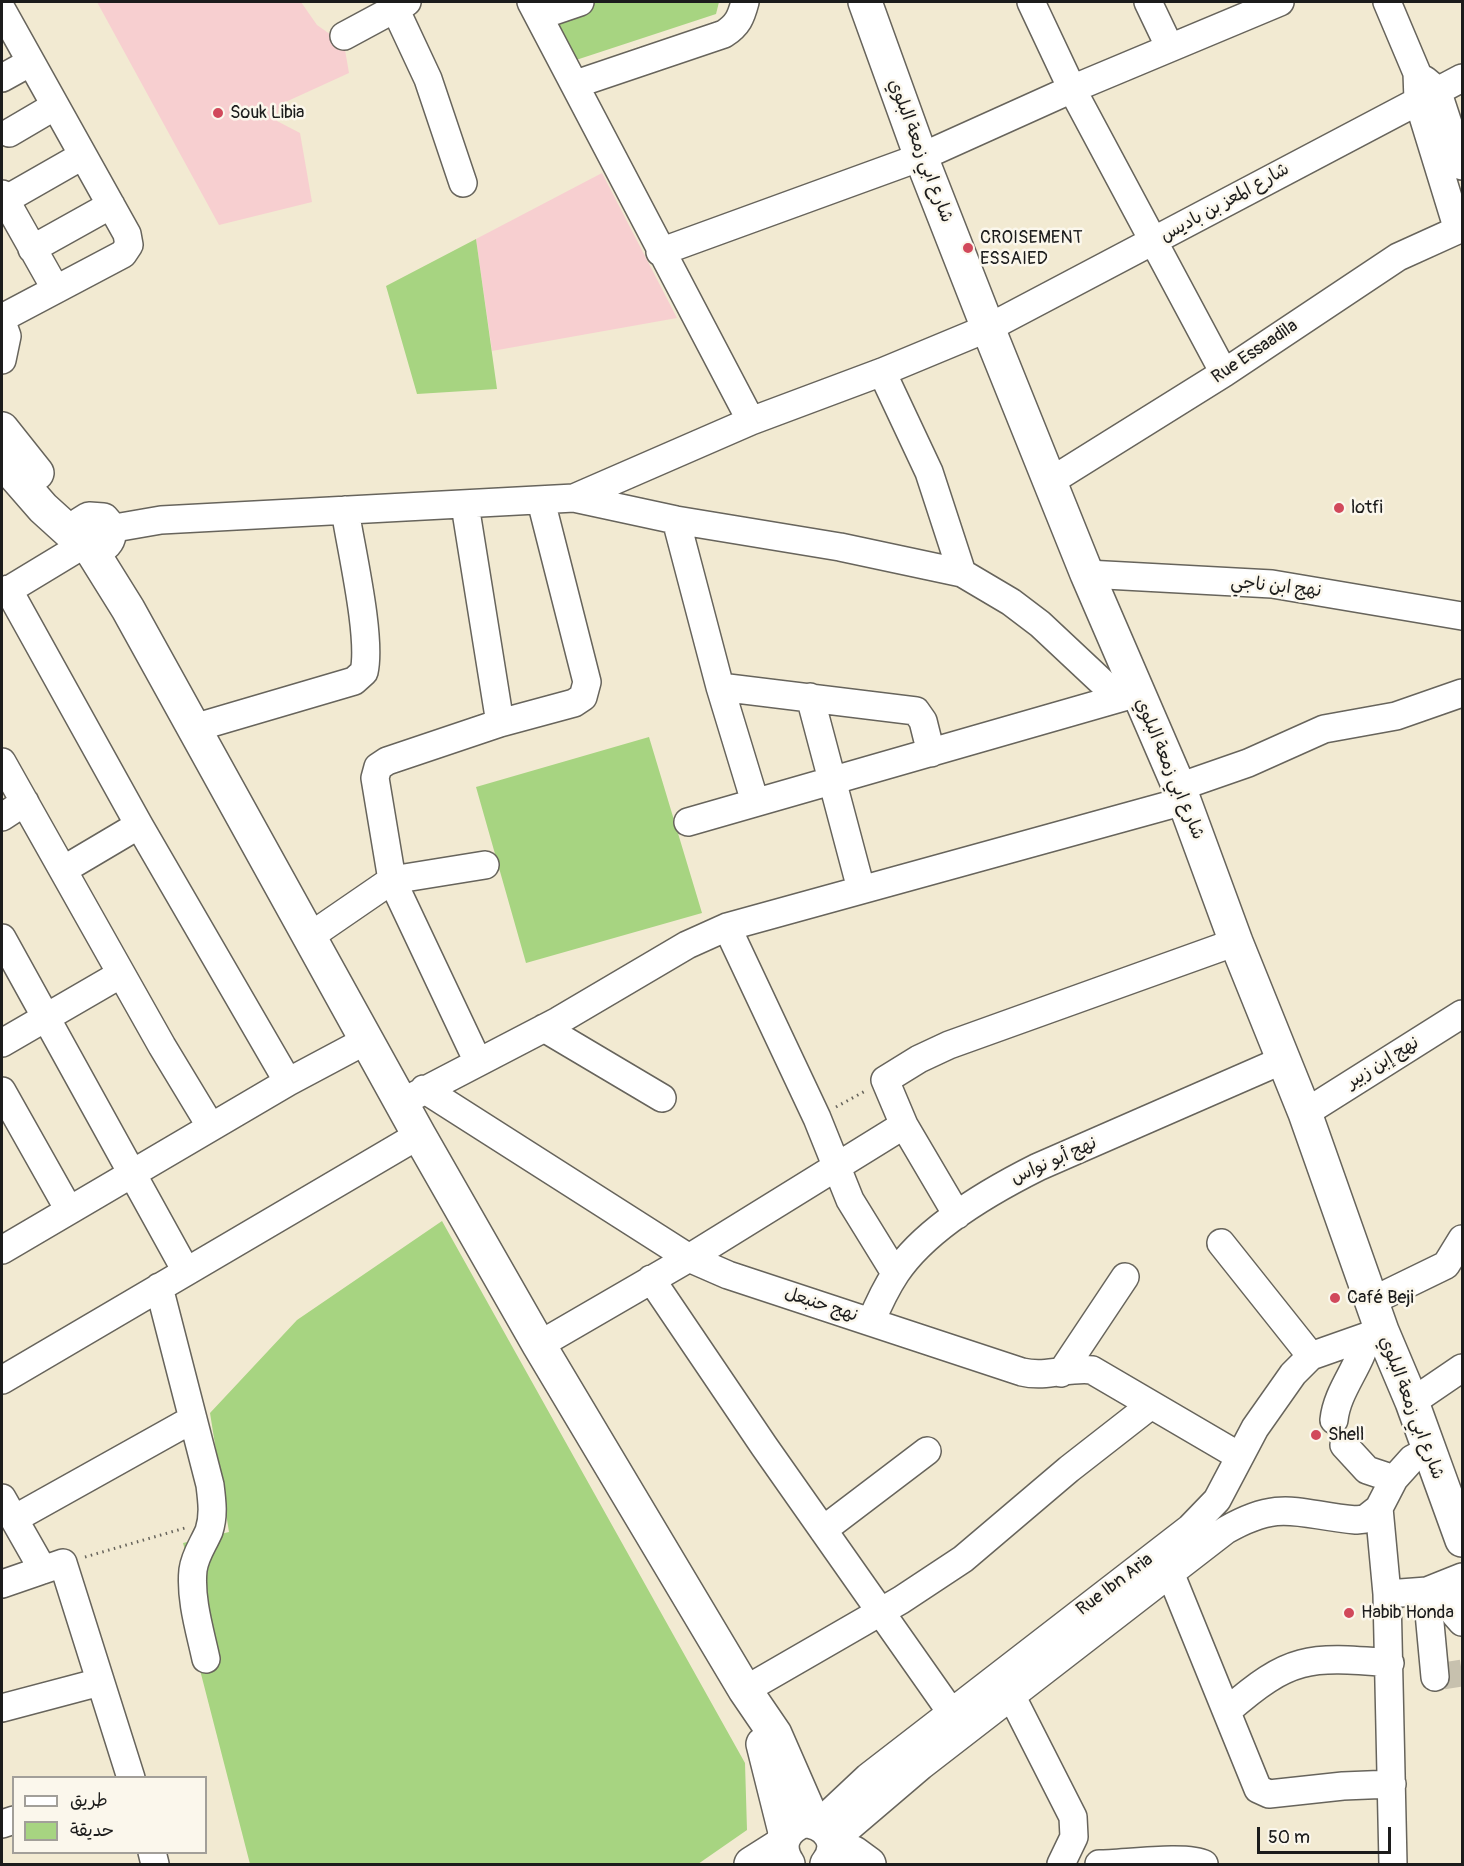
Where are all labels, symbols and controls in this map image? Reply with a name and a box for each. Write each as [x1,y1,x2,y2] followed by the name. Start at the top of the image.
[883,76,957,226] street label: شارع ابي زمعة البلوي
[230,102,304,124] place label: Souk Libia
[211,106,225,120] marker: Souk Libia
[1157,159,1293,247] street label: شارع المعز بن باديس
[980,227,1083,270] place label: CROISEMENT ESSAIED
[961,241,975,255] marker: CROISEMENT ESSAIED
[1208,315,1302,389] street label: Rue Essaadila
[1351,497,1383,519] place label: lotfi
[1332,501,1346,515] marker: lotfi
[1230,571,1322,603] street label: نهج ابن ناجي
[1129,695,1209,843] street label: شارع ابي زمعة البلوي
[1343,1032,1423,1094] street label: نهج إبن زبير
[1008,1132,1100,1190] street label: نهج أبو نواس
[782,1283,860,1327] street label: نهج حنبعل
[1347,1287,1414,1309] place label: Café Beji
[1328,1291,1342,1305] marker: Café Beji
[1374,1333,1448,1483] street label: شارع ابي زمعة البلوي
[1328,1424,1364,1446] place label: Shell
[1309,1428,1323,1442] marker: Shell
[1073,1549,1157,1621] street label: Rue Ibn Aria
[1361,1602,1454,1624] place label: Habib Honda
[1342,1606,1356,1620] marker: Habib Honda
[12,1776,207,1854] legend
[70,1789,108,1812] text: طريق
[1260,1815,1394,1853] scale bar
[70,1819,114,1842] text: حديقة
[1268,1826,1310,1849] text: 50 m

